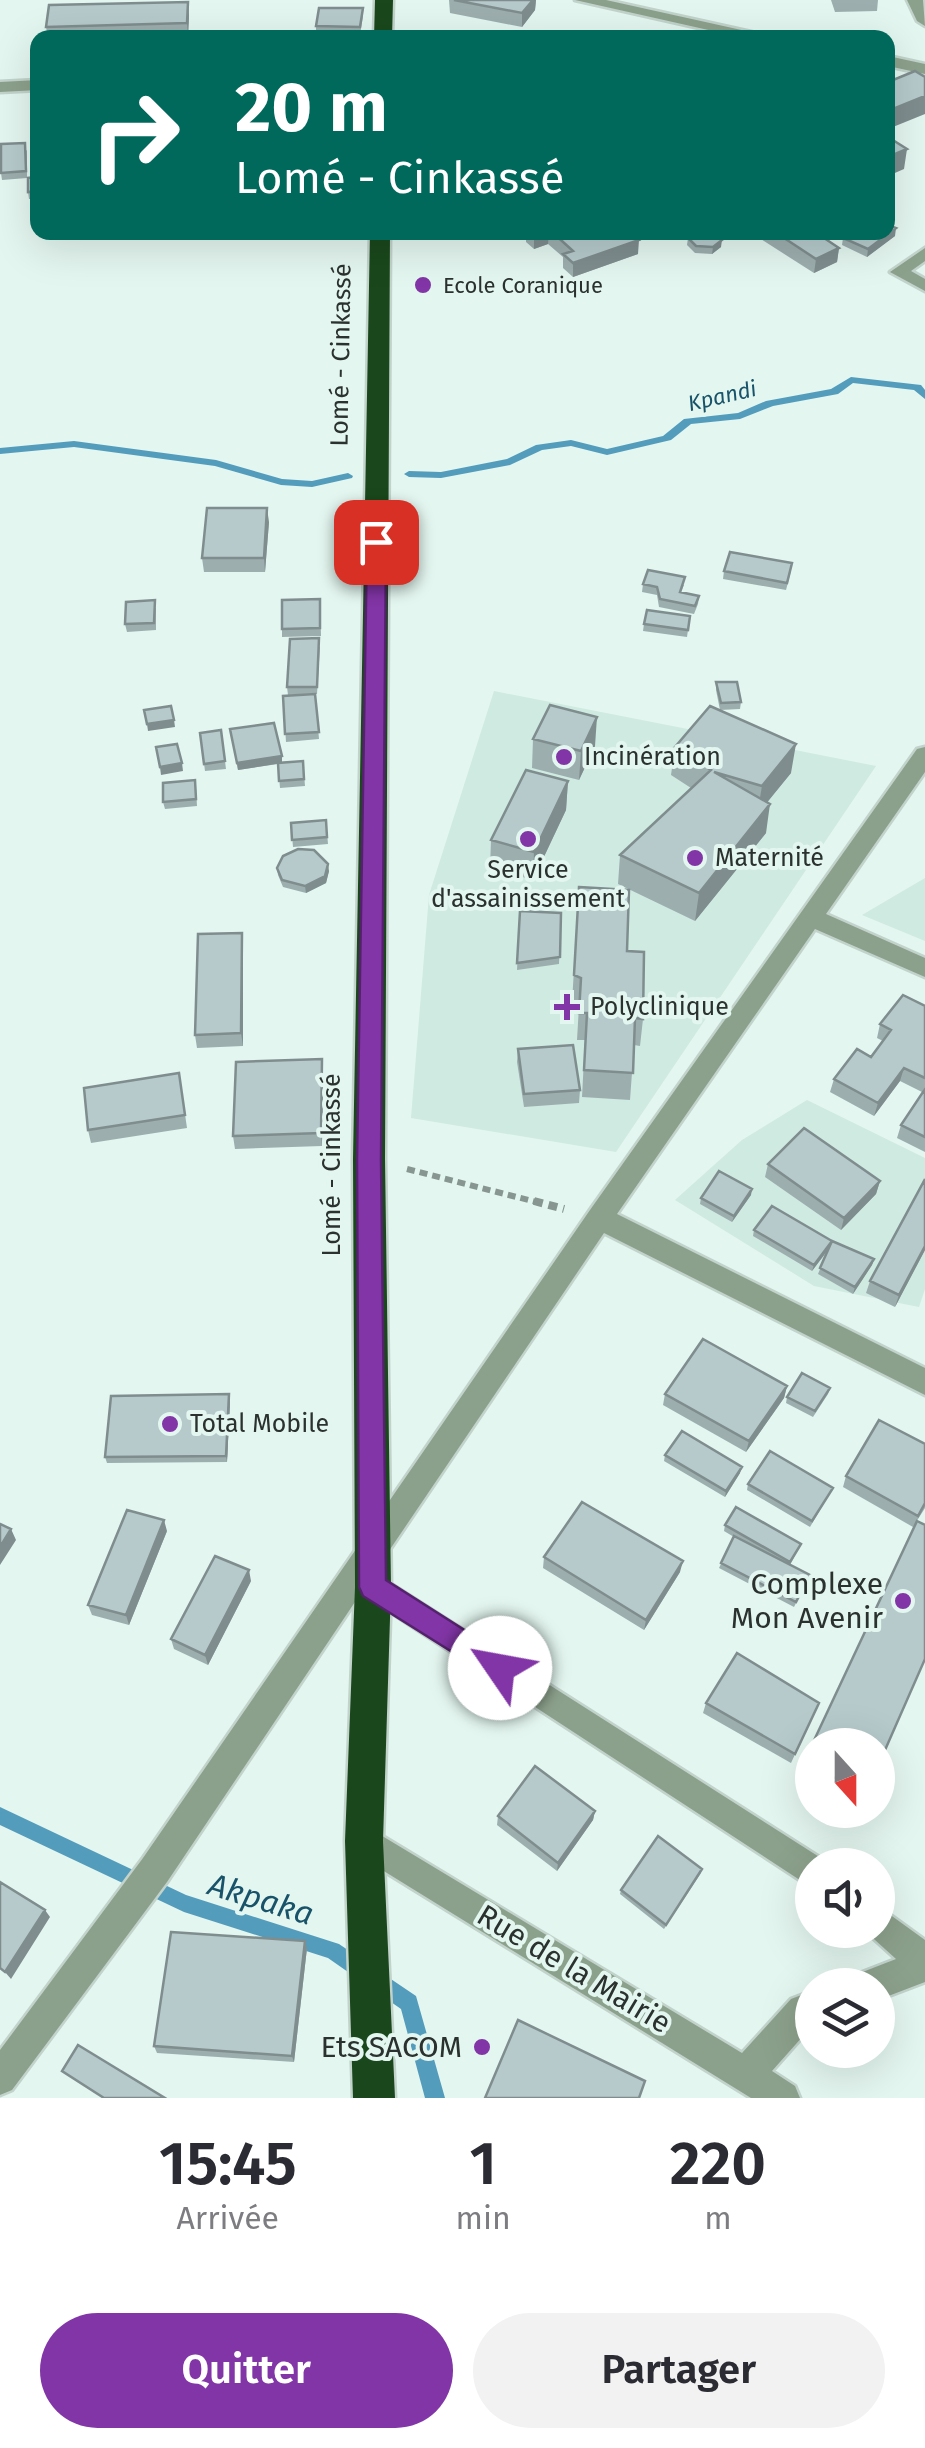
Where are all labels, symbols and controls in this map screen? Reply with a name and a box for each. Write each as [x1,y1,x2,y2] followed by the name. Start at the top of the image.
[235,66,388,150] text: 20 m
[70,70,200,200] icon: right
[235,151,564,205] text: Lomé - Cinkassé
[324,263,358,447] street label: Lomé - Cinkassé
[443,272,603,299] place label: Ecole Coranique
[412,274,434,296] marker: Ecole Coranique
[685,375,759,417] water label: Kpandi
[334,500,419,585] pin
[349,515,404,570] icon: arrive
[584,742,721,772] place label: Incinération
[553,746,575,768] marker: Incinération
[517,828,539,850] marker: Service d'assainissement
[715,843,824,873] place label: Maternité
[684,847,706,869] marker: Maternité
[431,855,626,914] place label: Service d'assainissement
[590,992,729,1022] place label: Polyclinique
[554,994,580,1020] marker: Polyclinique
[317,1073,347,1257] street label: Lomé - Cinkassé
[190,1409,329,1439] place label: Total Mobile
[159,1413,181,1435] marker: Total Mobile
[731,1566,883,1636] place label: Complexe Mon Avenir
[892,1590,914,1612] marker: Complexe Mon Avenir
[448,1616,552,1720] position arrow
[795,1728,895,1828] north arrow
[795,1728,895,2068] map controls
[795,1848,895,1948] button: sound
[202,1864,318,1933] water label: Akpaka
[471,1897,677,2041] street label: Rue de la Mairie
[795,1968,895,2068] button: layers
[320,2029,462,2065] place label: Ets SACOM
[471,2036,493,2058] marker: Ets SACOM
[159,2128,297,2200] text: 15:45
[469,2128,497,2200] text: 1
[670,2128,766,2200] text: 220
[177,2199,279,2237] text: Arrivée
[456,2199,511,2237] text: min
[704,2199,732,2237] text: m
[40,2313,453,2428] button: Quitter
[473,2313,885,2428] button: Partager

